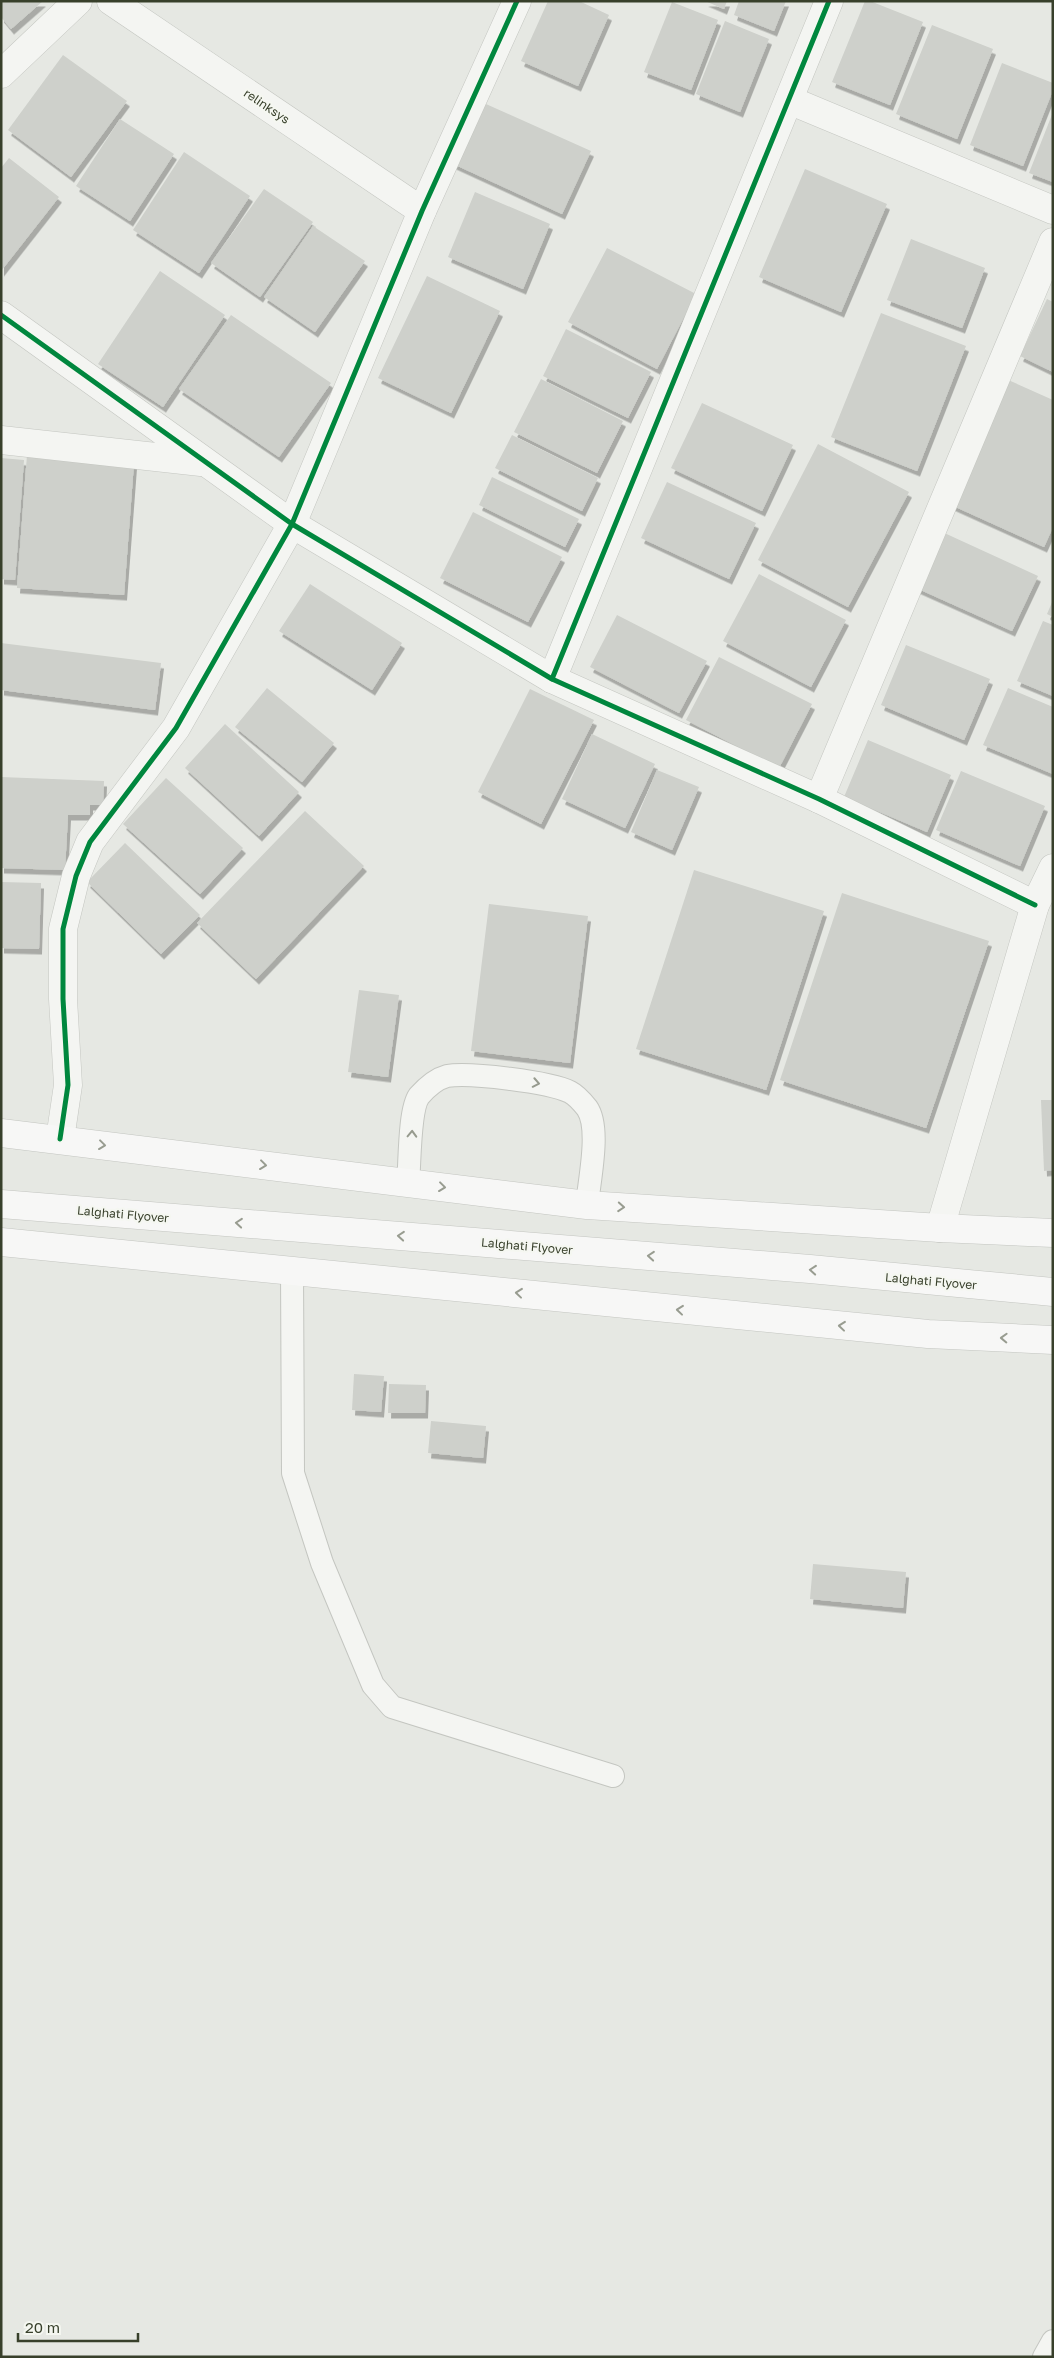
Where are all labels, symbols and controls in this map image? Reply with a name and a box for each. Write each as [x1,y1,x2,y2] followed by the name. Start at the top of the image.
[241,85,293,127] street label: relinksys
[531,1077,540,1087] one-way arrow
[406,1130,417,1138] one-way arrow
[98,1139,106,1150] one-way arrow
[259,1159,267,1170] one-way arrow
[438,1181,446,1192] one-way arrow
[617,1202,625,1213] one-way arrow
[76,1203,170,1226] street label: Lalghati Flyover
[235,1218,243,1229] one-way arrow
[397,1231,405,1242] one-way arrow
[480,1235,574,1258] street label: Lalghati Flyover
[646,1251,654,1262] one-way arrow
[808,1265,816,1276] one-way arrow
[884,1270,978,1293] street label: Lalghati Flyover
[514,1288,522,1299] one-way arrow
[676,1305,684,1316] one-way arrow
[838,1321,846,1332] one-way arrow
[1000,1332,1008,1343] one-way arrow
[18,2310,138,2342] scale bar
[25,2318,60,2336] text: 20 m

